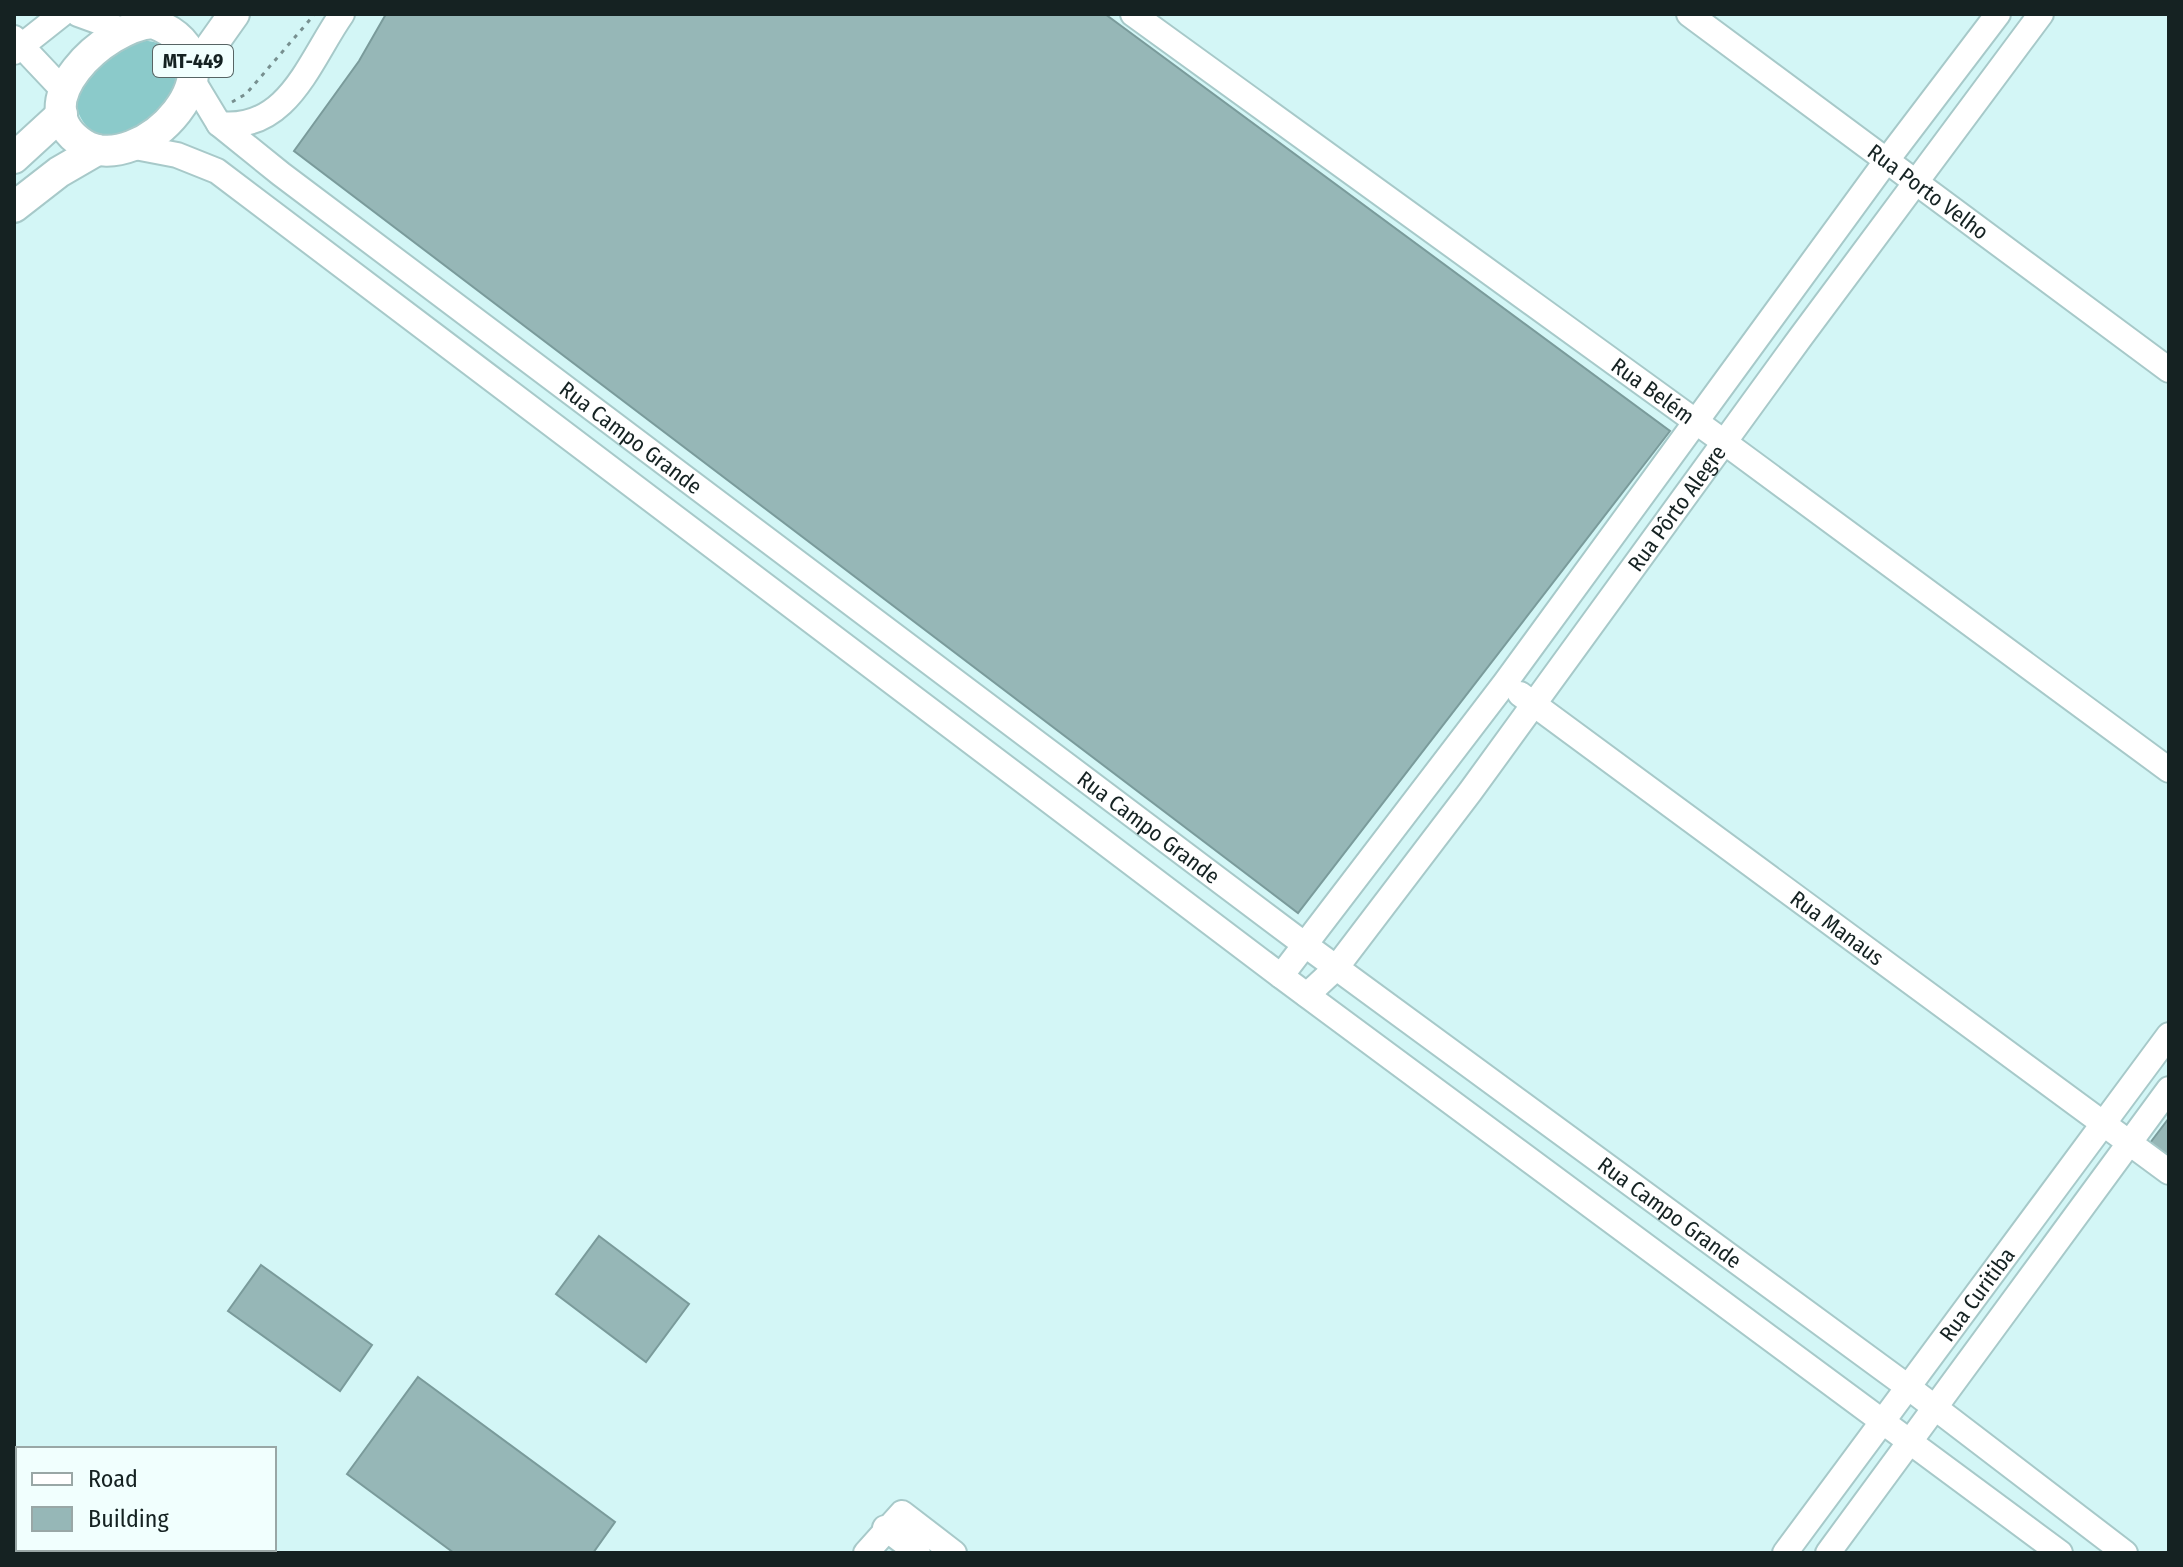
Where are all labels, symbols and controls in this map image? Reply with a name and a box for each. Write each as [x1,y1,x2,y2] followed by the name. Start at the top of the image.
[153,45,233,77] road number: MT-449
[1862,138,1994,246] street label: Rua Porto Velho
[1606,352,1699,430] street label: Rua Belém
[554,376,707,500] street label: Rua Campo Grande
[1622,440,1732,577] street label: Rua Pôrto Alegre
[1072,765,1225,890] street label: Rua Campo Grande
[1785,885,1889,971] street label: Rua Manaus
[1593,1151,1747,1274] street label: Rua Campo Grande
[1934,1242,2021,1347] street label: Rua Curitiba
[16,1447,276,1551] legend
[88,1465,138,1493] text: Road
[88,1505,170,1533] text: Building

